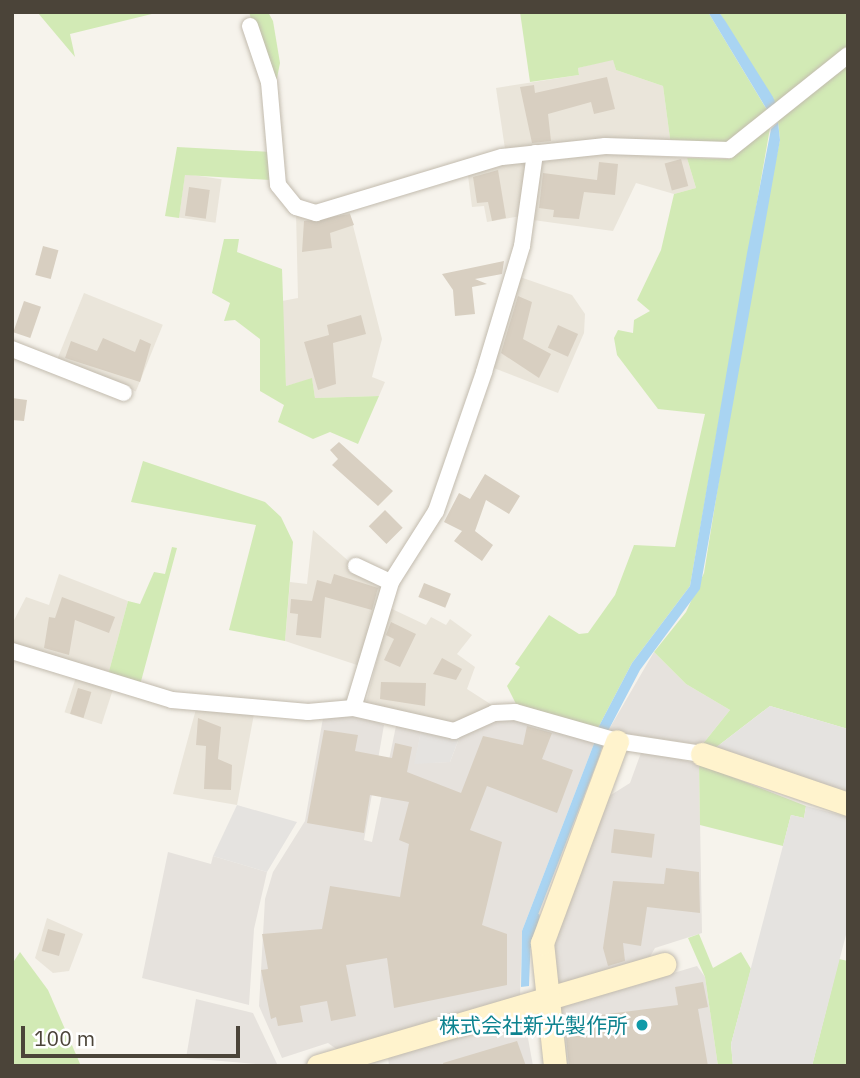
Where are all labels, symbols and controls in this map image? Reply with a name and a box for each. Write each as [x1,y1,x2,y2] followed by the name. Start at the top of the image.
[24,1012,243,1056] scale bar
[439,1012,628,1038] place label: 株式会社新光製作所
[634,1017,650,1033] marker: 株式会社新光製作所
[34,1024,95,1052] text: 100 m

